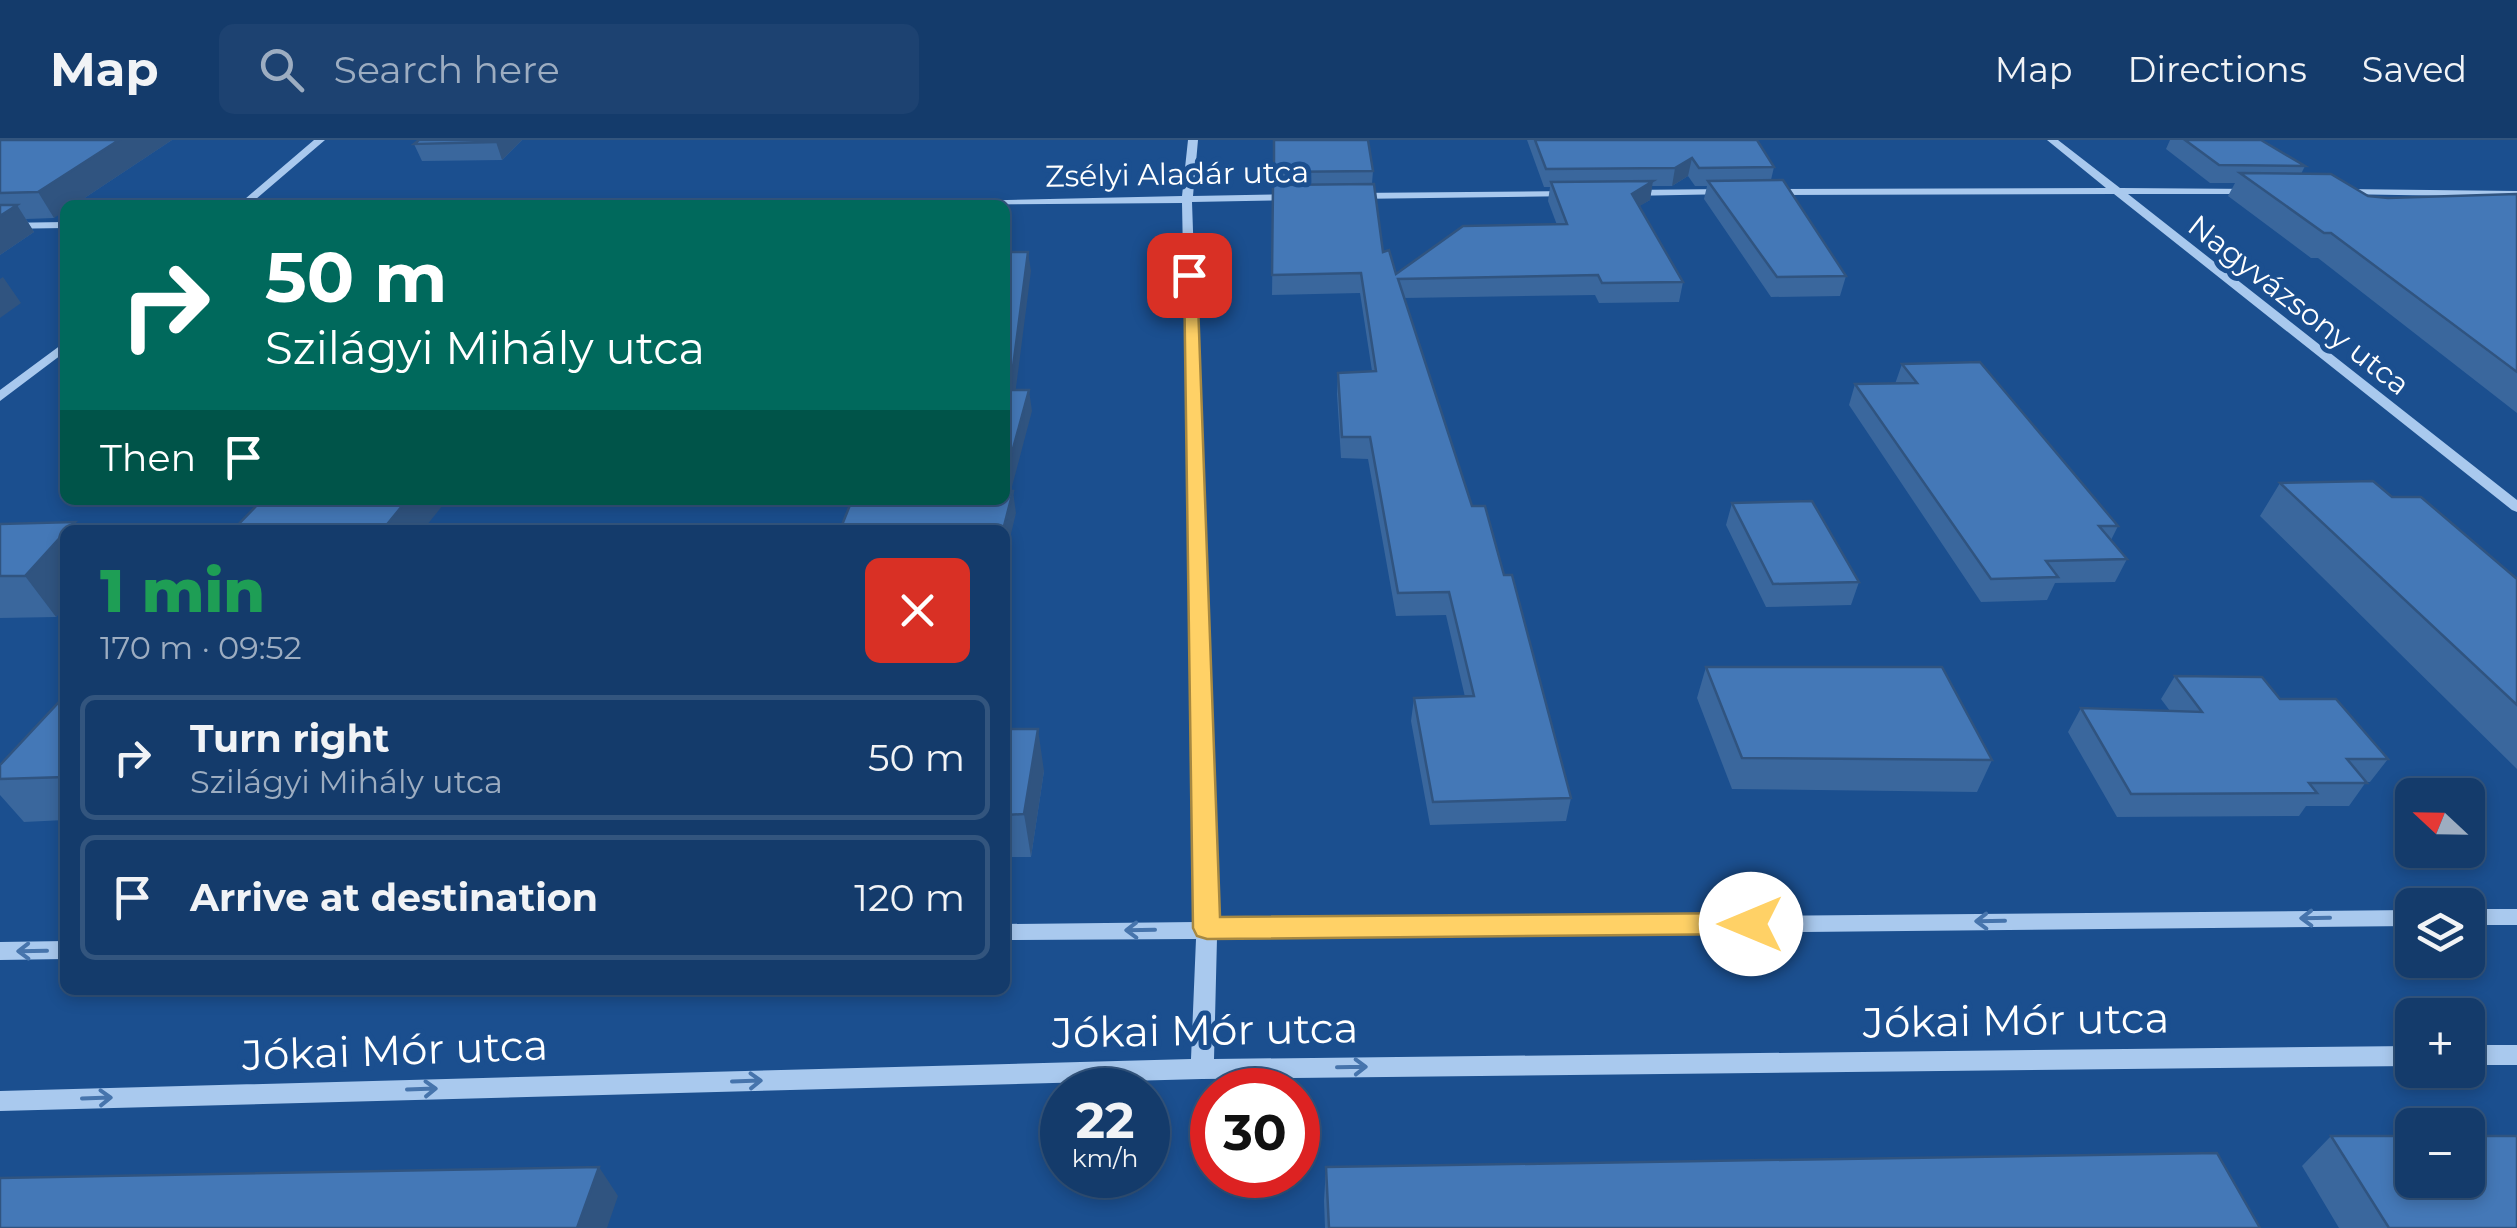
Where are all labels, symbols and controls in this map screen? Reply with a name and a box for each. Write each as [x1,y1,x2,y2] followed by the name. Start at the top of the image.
[219,24,919,114] search box
[50,40,159,98] text: Map
[254,42,309,97] icon: search
[334,46,560,93] text: Search here
[1995,48,2073,91] text: Map
[2128,48,2307,91] text: Directions
[2362,48,2467,91] text: Saved
[1045,153,1309,195] street label: Zsélyi Aladár utca
[2181,207,2417,403] street label: Nagyvázsony utca
[1147,233,1232,318] pin
[265,234,447,320] text: 50 m
[100,240,230,370] icon: right
[1162,248,1217,303] icon: arrive
[265,320,705,375] text: Szilágyi Mihály utca
[216,430,271,485] icon: arrive
[100,434,196,481] text: Then
[100,554,265,627] text: 1 min
[865,558,970,663] button: close
[100,628,302,667] text: 170 m · 09:52
[190,715,389,762] text: Turn right
[105,730,160,785] icon: right
[868,734,965,781] text: 50 m
[190,762,503,801] text: Szilágyi Mihály utca
[2395,778,2485,868] north arrow
[2395,778,2485,1198] map controls
[105,870,160,925] icon: arrive
[1699,872,1803,976] position arrow
[190,874,598,921] text: Arrive at destination
[854,874,965,921] text: 120 m
[2395,888,2485,978] button: layers
[2300,909,2332,928] one-way arrow
[1975,912,2007,931] one-way arrow
[1125,920,1157,939] one-way arrow
[17,941,49,960] one-way arrow
[1861,991,2170,1049] street label: Jókai Mór utca
[2395,998,2485,1088] button: +
[1050,1001,1359,1059] street label: Jókai Mór utca
[240,1019,549,1081] street label: Jókai Mór utca
[1336,1058,1368,1076] one-way arrow
[1190,1068,1320,1198] speed limit sign: 30
[731,1071,763,1090] one-way arrow
[406,1080,438,1099] one-way arrow
[81,1089,113,1108] one-way arrow
[1076,1090,1135,1151] text: 22
[2395,1108,2485,1198] button: −
[1072,1143,1138,1173] text: km/h

